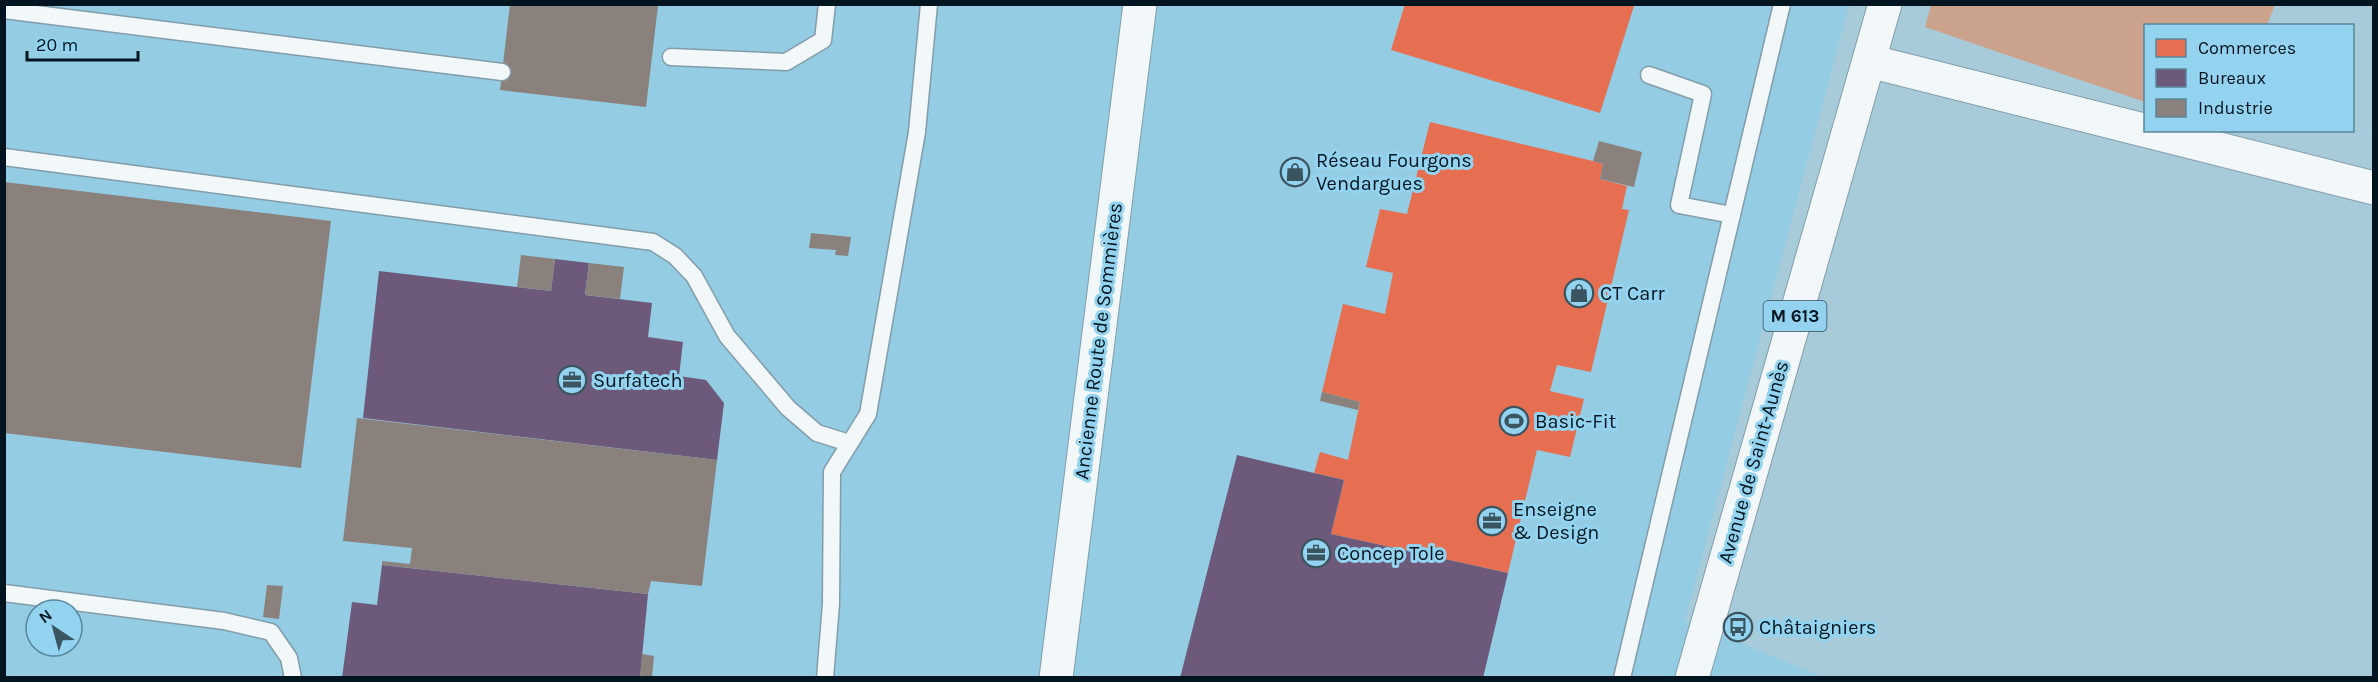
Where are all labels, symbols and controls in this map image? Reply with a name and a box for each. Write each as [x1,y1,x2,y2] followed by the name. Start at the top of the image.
[27,24,138,62] scale bar
[2144,24,2354,132] legend
[36,34,78,56] text: 20 m
[2198,37,2296,59] text: Commerces
[2198,67,2266,89] text: Bureaux
[2198,97,2273,119] text: Industrie
[1316,149,1472,195] place label: Réseau Fourgons Vendargues
[1279,156,1311,188] shop icon: Réseau Fourgons Vendargues
[1070,201,1127,481] street label: Ancienne Route de Sommières
[1563,277,1595,309] shop icon: CT Carr
[1600,282,1666,305] place label: CT Carr
[1764,301,1826,331] road number: M 613
[1714,358,1793,566] street label: Avenue de Saint-Aunès
[556,364,588,396] office icon: Surfatech
[593,369,682,392] place label: Surfatech
[1498,405,1530,437] sports icon: Basic-Fit
[1535,410,1617,433] place label: Basic-Fit
[1513,498,1599,544] place label: Enseigne & Design
[1476,505,1508,537] office icon: Enseigne & Design
[1300,537,1332,569] office icon: Concep Tole
[1337,542,1445,565] place label: Concep Tole
[24,598,84,658] north arrow
[35,605,56,627] text: N
[1722,611,1754,643] bus stop icon: Châtaigniers
[1759,616,1876,639] place label: Châtaigniers

